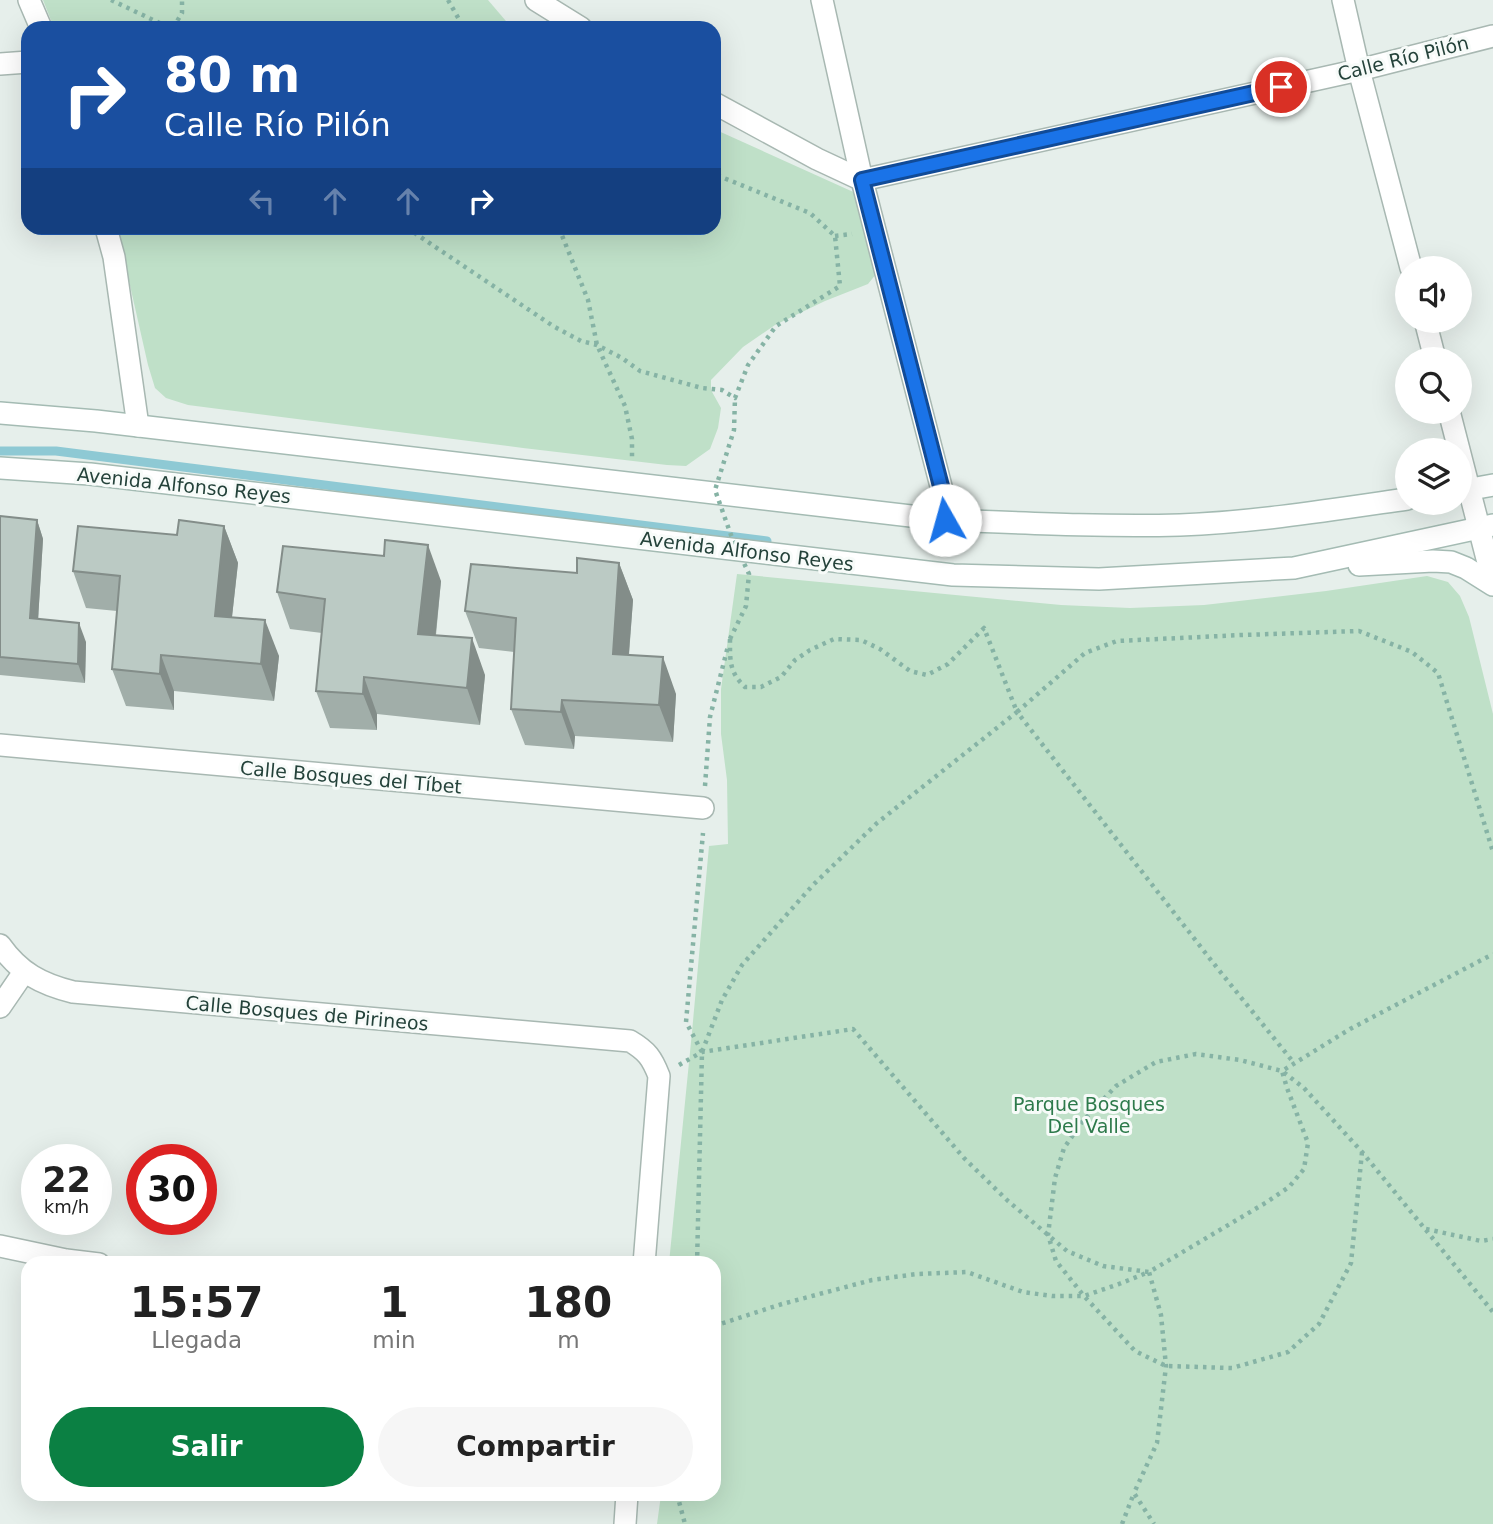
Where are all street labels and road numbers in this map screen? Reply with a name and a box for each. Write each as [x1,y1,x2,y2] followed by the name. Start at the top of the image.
[1335,31,1471,85] street label: Calle Río Pilón
[76,463,292,507] street label: Avenida Alfonso Reyes
[639,527,855,575] street label: Avenida Alfonso Reyes
[239,756,463,798] street label: Calle Bosques del Tíbet
[185,991,429,1035] street label: Calle Bosques de Pirineos

